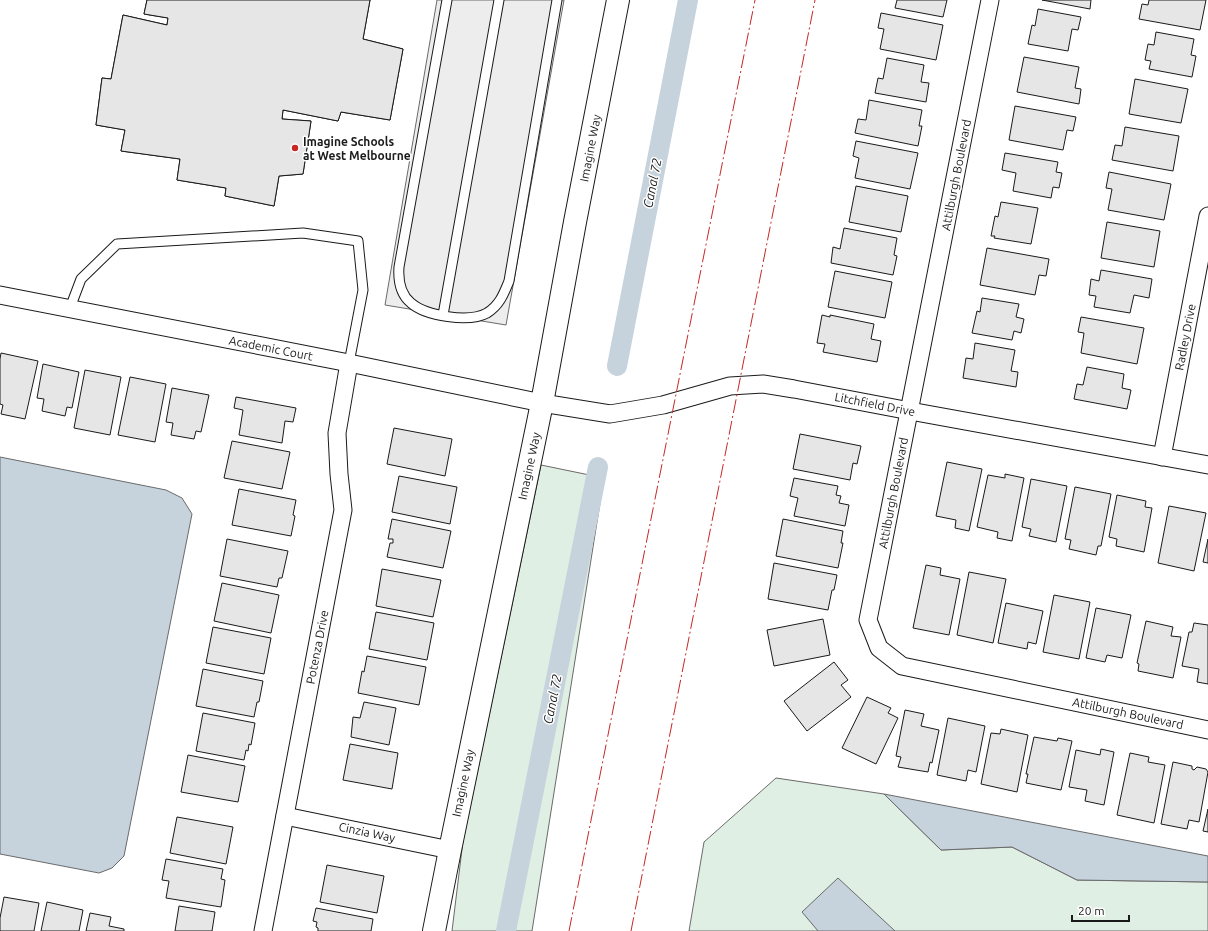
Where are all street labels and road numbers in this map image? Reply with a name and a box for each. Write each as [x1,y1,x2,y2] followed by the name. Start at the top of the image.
[577,113,603,183] street label: Imagine Way
[939,118,973,232] street label: Attilburgh Boulevard
[1172,303,1198,371] street label: Radley Drive
[228,333,314,363] street label: Academic Court
[834,390,916,418] street label: Litchfield Drive
[516,431,543,501] street label: Imagine Way
[876,436,910,550] street label: Attilburgh Boulevard
[303,609,331,685] street label: Potenza Drive
[1071,695,1185,731] street label: Attilburgh Boulevard
[450,748,477,818] street label: Imagine Way
[338,820,397,844] street label: Cinzia Way

